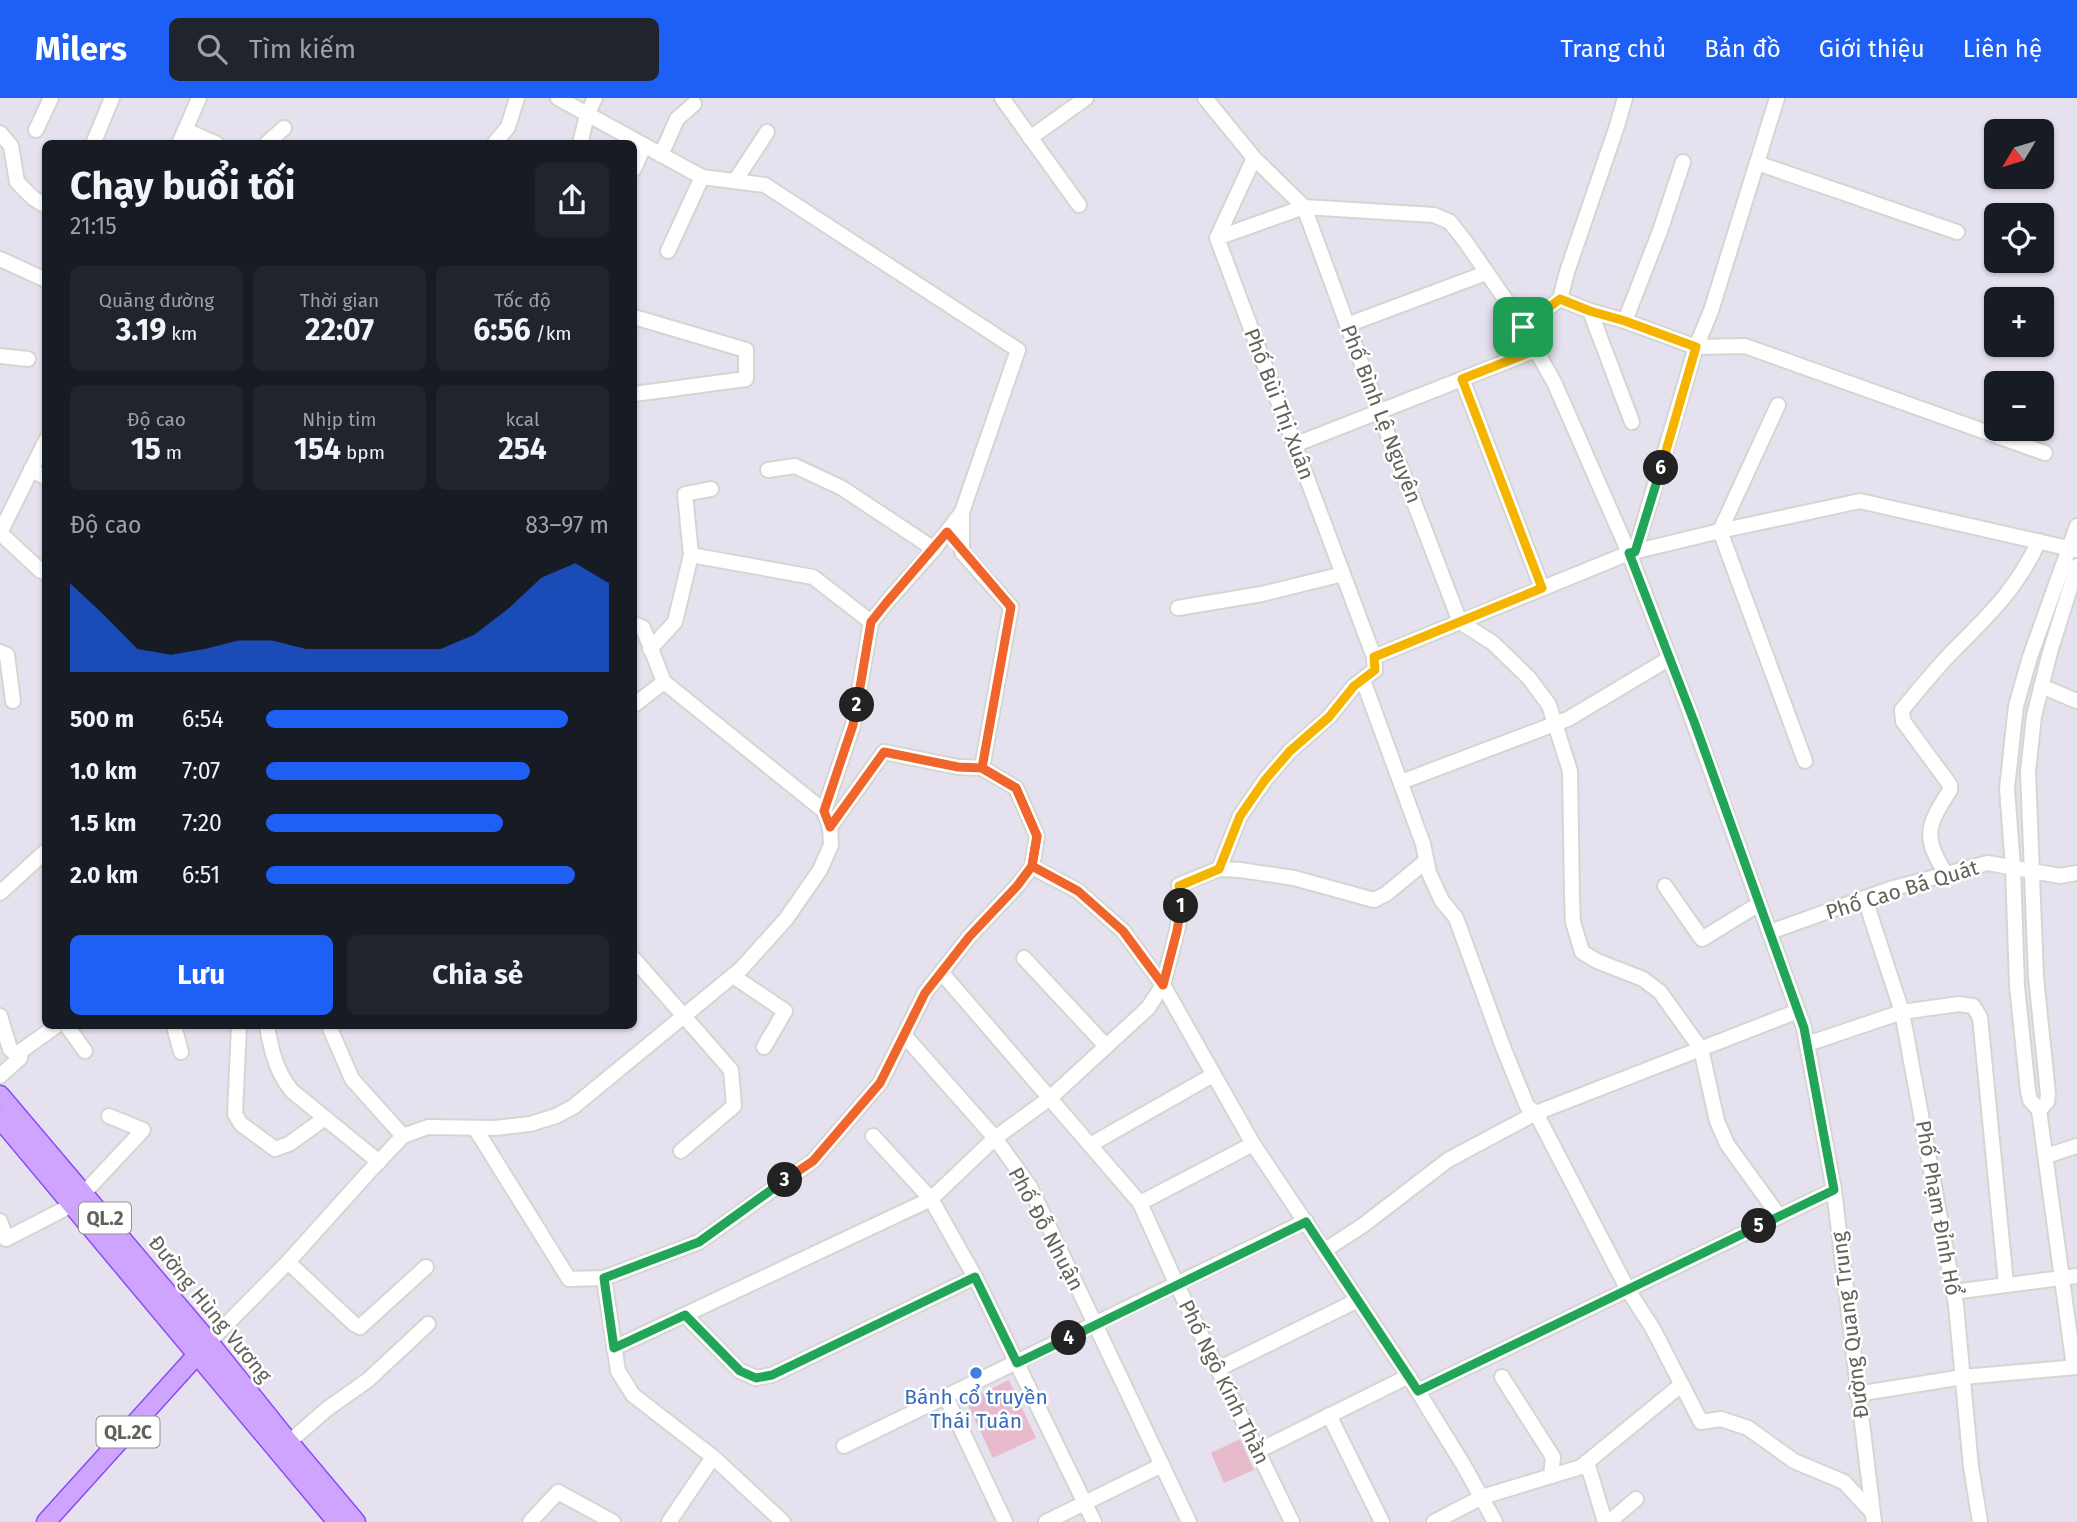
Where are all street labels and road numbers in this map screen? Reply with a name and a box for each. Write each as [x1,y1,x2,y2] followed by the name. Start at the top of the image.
[1335,321,1427,507] street label: Phố Bình Lệ Nguyên
[1238,325,1320,483] street label: Phố Bùi Thị Xuân
[1823,854,1982,926] street label: Phố Cao Bá Quát
[1910,1118,1967,1298] street label: Phố Phạm Đỉnh Hổ
[1003,1163,1089,1295] street label: Phố Đỗ Nhuận
[79,1202,131,1234] road number: QL.2
[143,1230,277,1388] street label: Đường Hùng Vương
[1826,1230,1874,1420] street label: Đường Quang Trung
[1173,1295,1275,1469] street label: Phố Ngô Kính Thần
[96,1416,160,1448] road number: QL.2C

